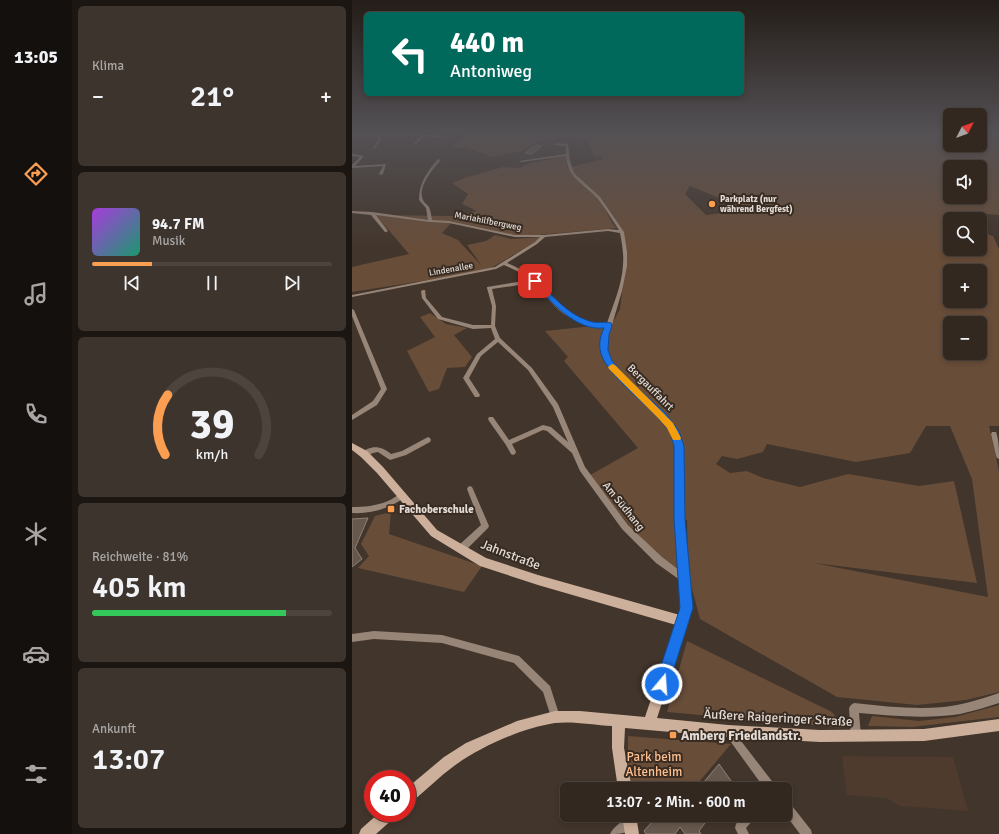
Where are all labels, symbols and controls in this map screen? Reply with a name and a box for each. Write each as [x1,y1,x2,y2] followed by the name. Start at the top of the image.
[450,26,524,60] text: 440 m
[384,28,436,80] icon: left
[14,46,58,68] text: 13:05
[92,58,124,74] text: Klima
[450,60,532,82] text: Antoniweg
[190,78,234,115] text: 21°
[92,83,104,110] text: −
[320,83,332,110] text: +
[943,108,987,152] north arrow
[943,108,987,360] map controls
[22,160,50,188] icon: directions
[943,160,987,204] button: sound
[720,194,793,215] place label: Parkplatz (nur während Bergfest)
[707,199,717,209] marker: Parkplatz (nur während Bergfest)
[453,210,523,233] street label: Mariahilfbergweg
[943,212,987,256] button: search
[152,215,204,233] text: 94.7 FM
[152,233,185,249] text: Musik
[428,260,475,279] street label: Lindenallee
[518,264,552,298] pin
[943,264,987,308] button: +
[524,270,546,292] icon: arrive
[121,272,143,294] icon: previous
[201,272,223,294] icon: pause
[281,272,303,294] icon: next
[22,280,50,308] icon: music
[943,316,987,360] button: −
[625,361,677,413] street label: Bergauffahrt
[190,399,234,450] text: 39
[22,400,50,428] icon: phone
[196,446,228,463] text: km/h
[600,479,647,534] street label: Am Südhang
[399,503,474,516] place label: Fachoberschule
[386,504,396,514] marker: Fachoberschule
[22,520,50,548] icon: climate
[479,536,543,574] street label: Jahnstraße
[92,549,188,565] text: Reichweite · 81%
[92,569,187,606] text: 405 km
[22,640,50,668] icon: car
[641,663,683,705] position arrow
[703,705,853,730] street label: Äußere Raigeringer Straße
[92,721,136,737] text: Ankunft
[681,728,801,744] place label: Amberg Friedlandstr.
[668,730,678,740] marker: Amberg Friedlandstr.
[92,741,165,778] text: 13:07
[626,749,682,780] park label: Park beim Altenheim
[22,760,50,788] icon: filters
[364,770,416,822] speed limit sign: 40
[606,793,746,811] text: 13:07 · 2 Min. · 600 m

